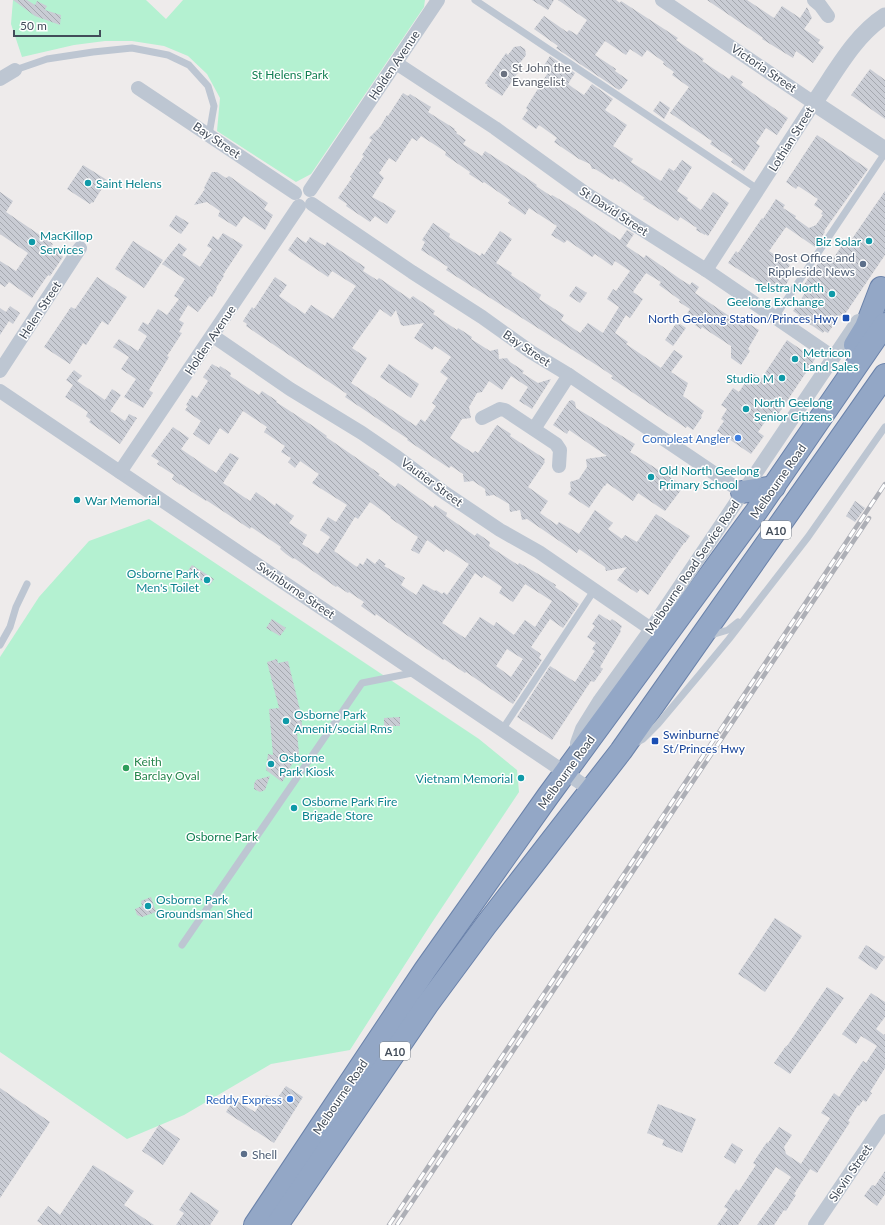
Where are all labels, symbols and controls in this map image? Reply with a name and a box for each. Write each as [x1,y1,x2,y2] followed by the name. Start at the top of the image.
[14,12,100,38] scale bar
[20,18,47,33] text: 50 m
[365,27,423,103] street label: Holden Avenue
[728,41,800,96] street label: Victoria Street
[512,60,571,89] place label: St John the Evangelist
[252,67,329,82] park label: St Helens Park
[499,69,509,79] marker: St John the Evangelist
[765,103,817,174] street label: Lothian Street
[190,119,244,162] street label: Bay Street
[96,176,162,191] place label: Saint Helens
[83,178,93,188] marker: Saint Helens
[577,183,652,239] street label: St David Street
[40,228,93,257] place label: MacKillop Services
[816,234,862,249] place label: Biz Solar
[864,236,874,246] marker: Biz Solar
[27,237,37,247] marker: MacKillop Services
[768,250,855,279] place label: Post Office and Rippleside News
[858,259,868,269] marker: Post Office and Rippleside News
[16,278,65,342] street label: Helen Street
[727,280,824,309] place label: Telstra North Geelong Exchange
[827,289,837,299] marker: Telstra North Geelong Exchange
[181,302,239,378] street label: Holden Avenue
[648,311,839,326] place label: North Geelong Station/Princes Hwy
[841,313,851,323] marker: North Geelong Station/Princes Hwy
[500,327,554,370] street label: Bay Street
[803,345,858,374] place label: Metricon Land Sales
[790,354,800,364] marker: Metricon Land Sales
[726,371,774,386] place label: Studio M
[777,373,787,383] marker: Studio M
[754,395,832,424] place label: North Geelong Senior Citizens
[741,404,751,414] marker: North Geelong Senior Citizens
[642,431,731,446] place label: Compleat Angler
[733,433,743,443] marker: Compleat Angler
[747,441,809,521] street label: Melbourne Road
[398,455,466,510] street label: Vautier Street
[659,463,759,492] place label: Old North Geelong Primary School
[646,472,656,482] marker: Old North Geelong Primary School
[85,493,160,508] place label: War Memorial
[72,495,82,505] marker: War Memorial
[641,497,743,637] street label: Melbourne Road Service Road
[761,521,791,539] road number: A10
[254,558,338,622] street label: Swinburne Street
[127,566,200,595] place label: Osborne Park Men's Toilet
[202,575,212,585] marker: Osborne Park Men's Toilet
[294,707,392,736] place label: Osborne Park Amenit/social Rms
[281,716,291,726] marker: Osborne Park Amenit/social Rms
[663,727,746,756] place label: Swinburne St/Princes Hwy
[534,732,598,812] street label: Melbourne Road
[650,736,660,746] marker: Swinburne St/Princes Hwy
[279,750,335,779] place label: Osborne Park Kiosk
[134,754,200,783] place label: Keith Barclay Oval
[266,759,276,769] marker: Osborne Park Kiosk
[121,763,131,773] marker: Keith Barclay Oval
[416,771,513,786] place label: Vietnam Memorial
[516,773,526,783] marker: Vietnam Memorial
[302,794,397,823] place label: Osborne Park Fire Brigade Store
[289,803,299,813] marker: Osborne Park Fire Brigade Store
[186,829,259,844] park label: Osborne Park
[156,892,253,921] place label: Osborne Park Groundsman Shed
[143,901,153,911] marker: Osborne Park Groundsman Shed
[380,1042,410,1060] road number: A10
[309,1057,371,1137] street label: Melbourne Road
[206,1092,282,1107] place label: Reddy Express
[285,1094,295,1104] marker: Reddy Express
[825,1141,875,1205] street label: Slevin Street
[252,1147,277,1162] place label: Shell
[239,1149,249,1159] marker: Shell

